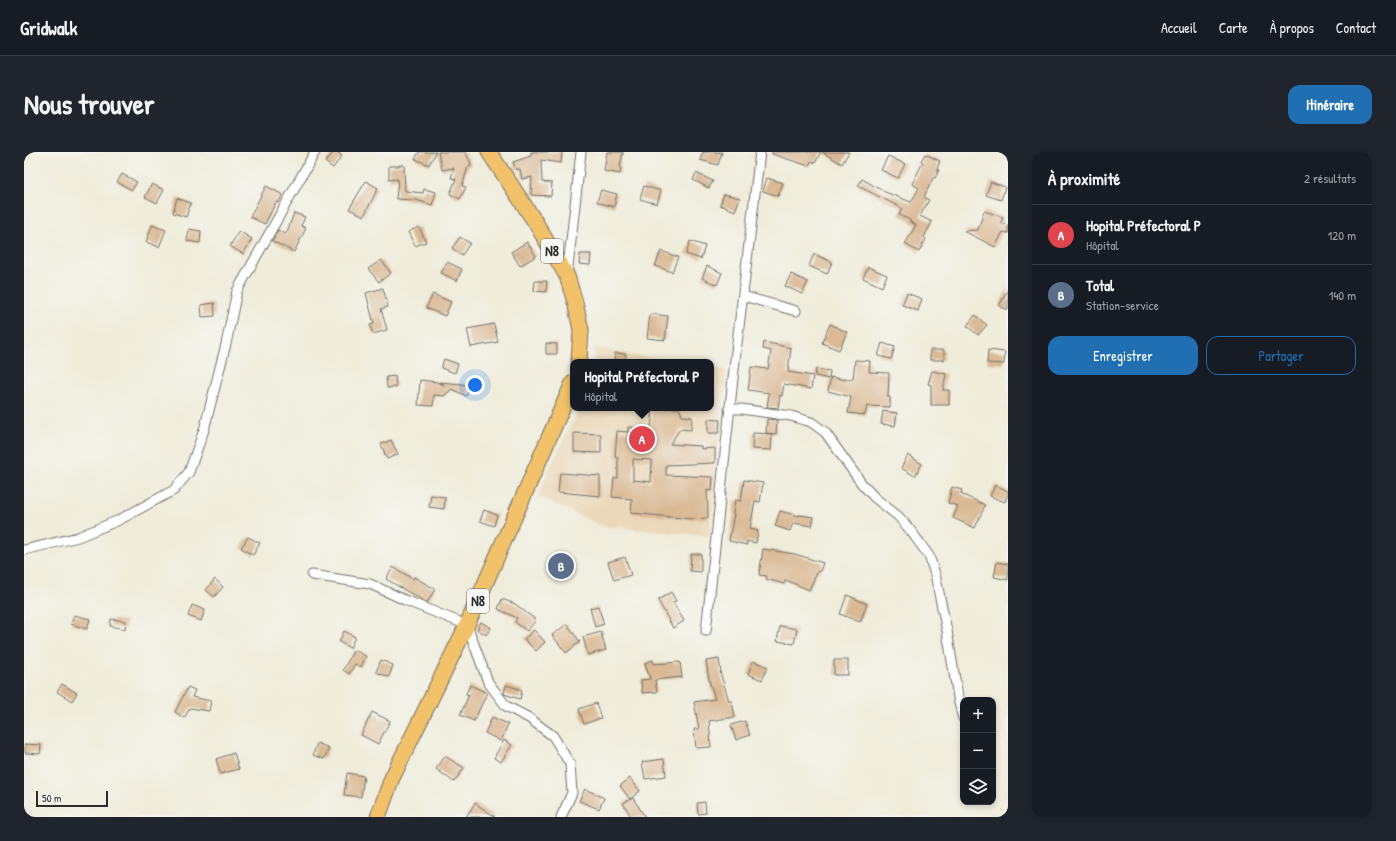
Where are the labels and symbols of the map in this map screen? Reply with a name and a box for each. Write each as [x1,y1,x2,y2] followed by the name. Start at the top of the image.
[541,239,563,263] road number: N8
[465,375,485,395] your location
[629,424,655,454] pin: A
[548,551,574,581] pin: B
[467,589,489,613] road number: N8
[36,789,108,808] scale bar

